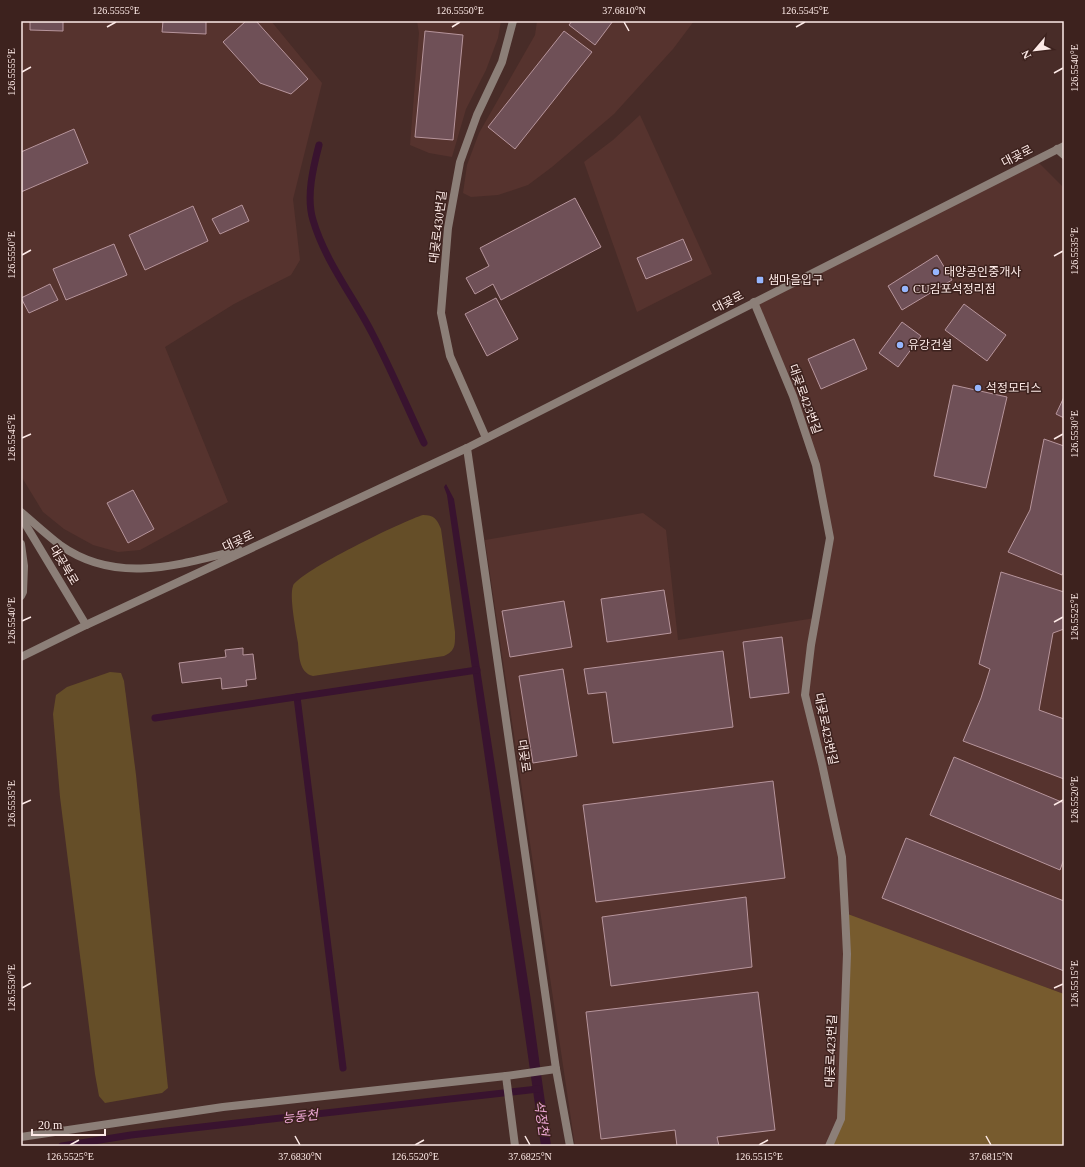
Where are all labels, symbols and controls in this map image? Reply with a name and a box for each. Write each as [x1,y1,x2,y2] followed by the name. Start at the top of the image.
[92,5,140,16] text: 126.5555°E
[436,5,484,16] text: 126.5550°E
[602,5,646,16] text: 37.6810°N
[781,5,829,16] text: 126.5545°E
[1015,30,1055,70] north arrow
[1069,44,1080,92] text: 126.5540°E
[6,48,17,96] text: 126.5555°E
[1019,48,1033,61] text: N
[999,142,1035,170] street label: 대곶로
[427,190,449,264] street label: 대곶로430번길
[1069,227,1080,275] text: 126.5535°E
[6,231,17,279] text: 126.5550°E
[944,265,1021,279] place label: 태양공인중개사
[931,267,941,277] marker: 태양공인중개사
[768,273,823,287] place label: 샘마을입구
[755,275,765,285] marker: 샘마을입구
[913,282,996,296] place label: CU김포석정리점
[900,284,910,294] marker: CU김포석정리점
[710,288,746,316] street label: 대곶로
[908,338,952,352] place label: 유강건설
[895,340,905,350] marker: 유강건설
[786,362,824,436] street label: 대곶로423번길
[986,381,1041,395] place label: 석정모터스
[973,383,983,393] marker: 석정모터스
[1069,410,1080,458] text: 126.5530°E
[6,414,17,462] text: 126.5545°E
[220,528,256,554] street label: 대곶로
[47,542,81,588] street label: 대곶북로
[1069,593,1080,641] text: 126.5525°E
[6,597,17,645] text: 126.5540°E
[812,692,840,766] street label: 대곶로423번길
[515,739,533,773] street label: 대곶로
[1069,776,1080,824] text: 126.5520°E
[6,780,17,828] text: 126.5535°E
[1069,960,1080,1008] text: 126.5515°E
[6,964,17,1012] text: 126.5530°E
[823,1014,839,1088] street label: 대곶로423번길
[532,1099,552,1138] water label: 석정천
[281,1107,320,1126] water label: 능동천
[32,1111,105,1137] scale bar
[38,1118,63,1132] text: 20 m
[46,1151,94,1162] text: 126.5525°E
[278,1151,322,1162] text: 37.6830°N
[391,1151,439,1162] text: 126.5520°E
[508,1151,552,1162] text: 37.6825°N
[735,1151,783,1162] text: 126.5515°E
[969,1151,1013,1162] text: 37.6815°N

